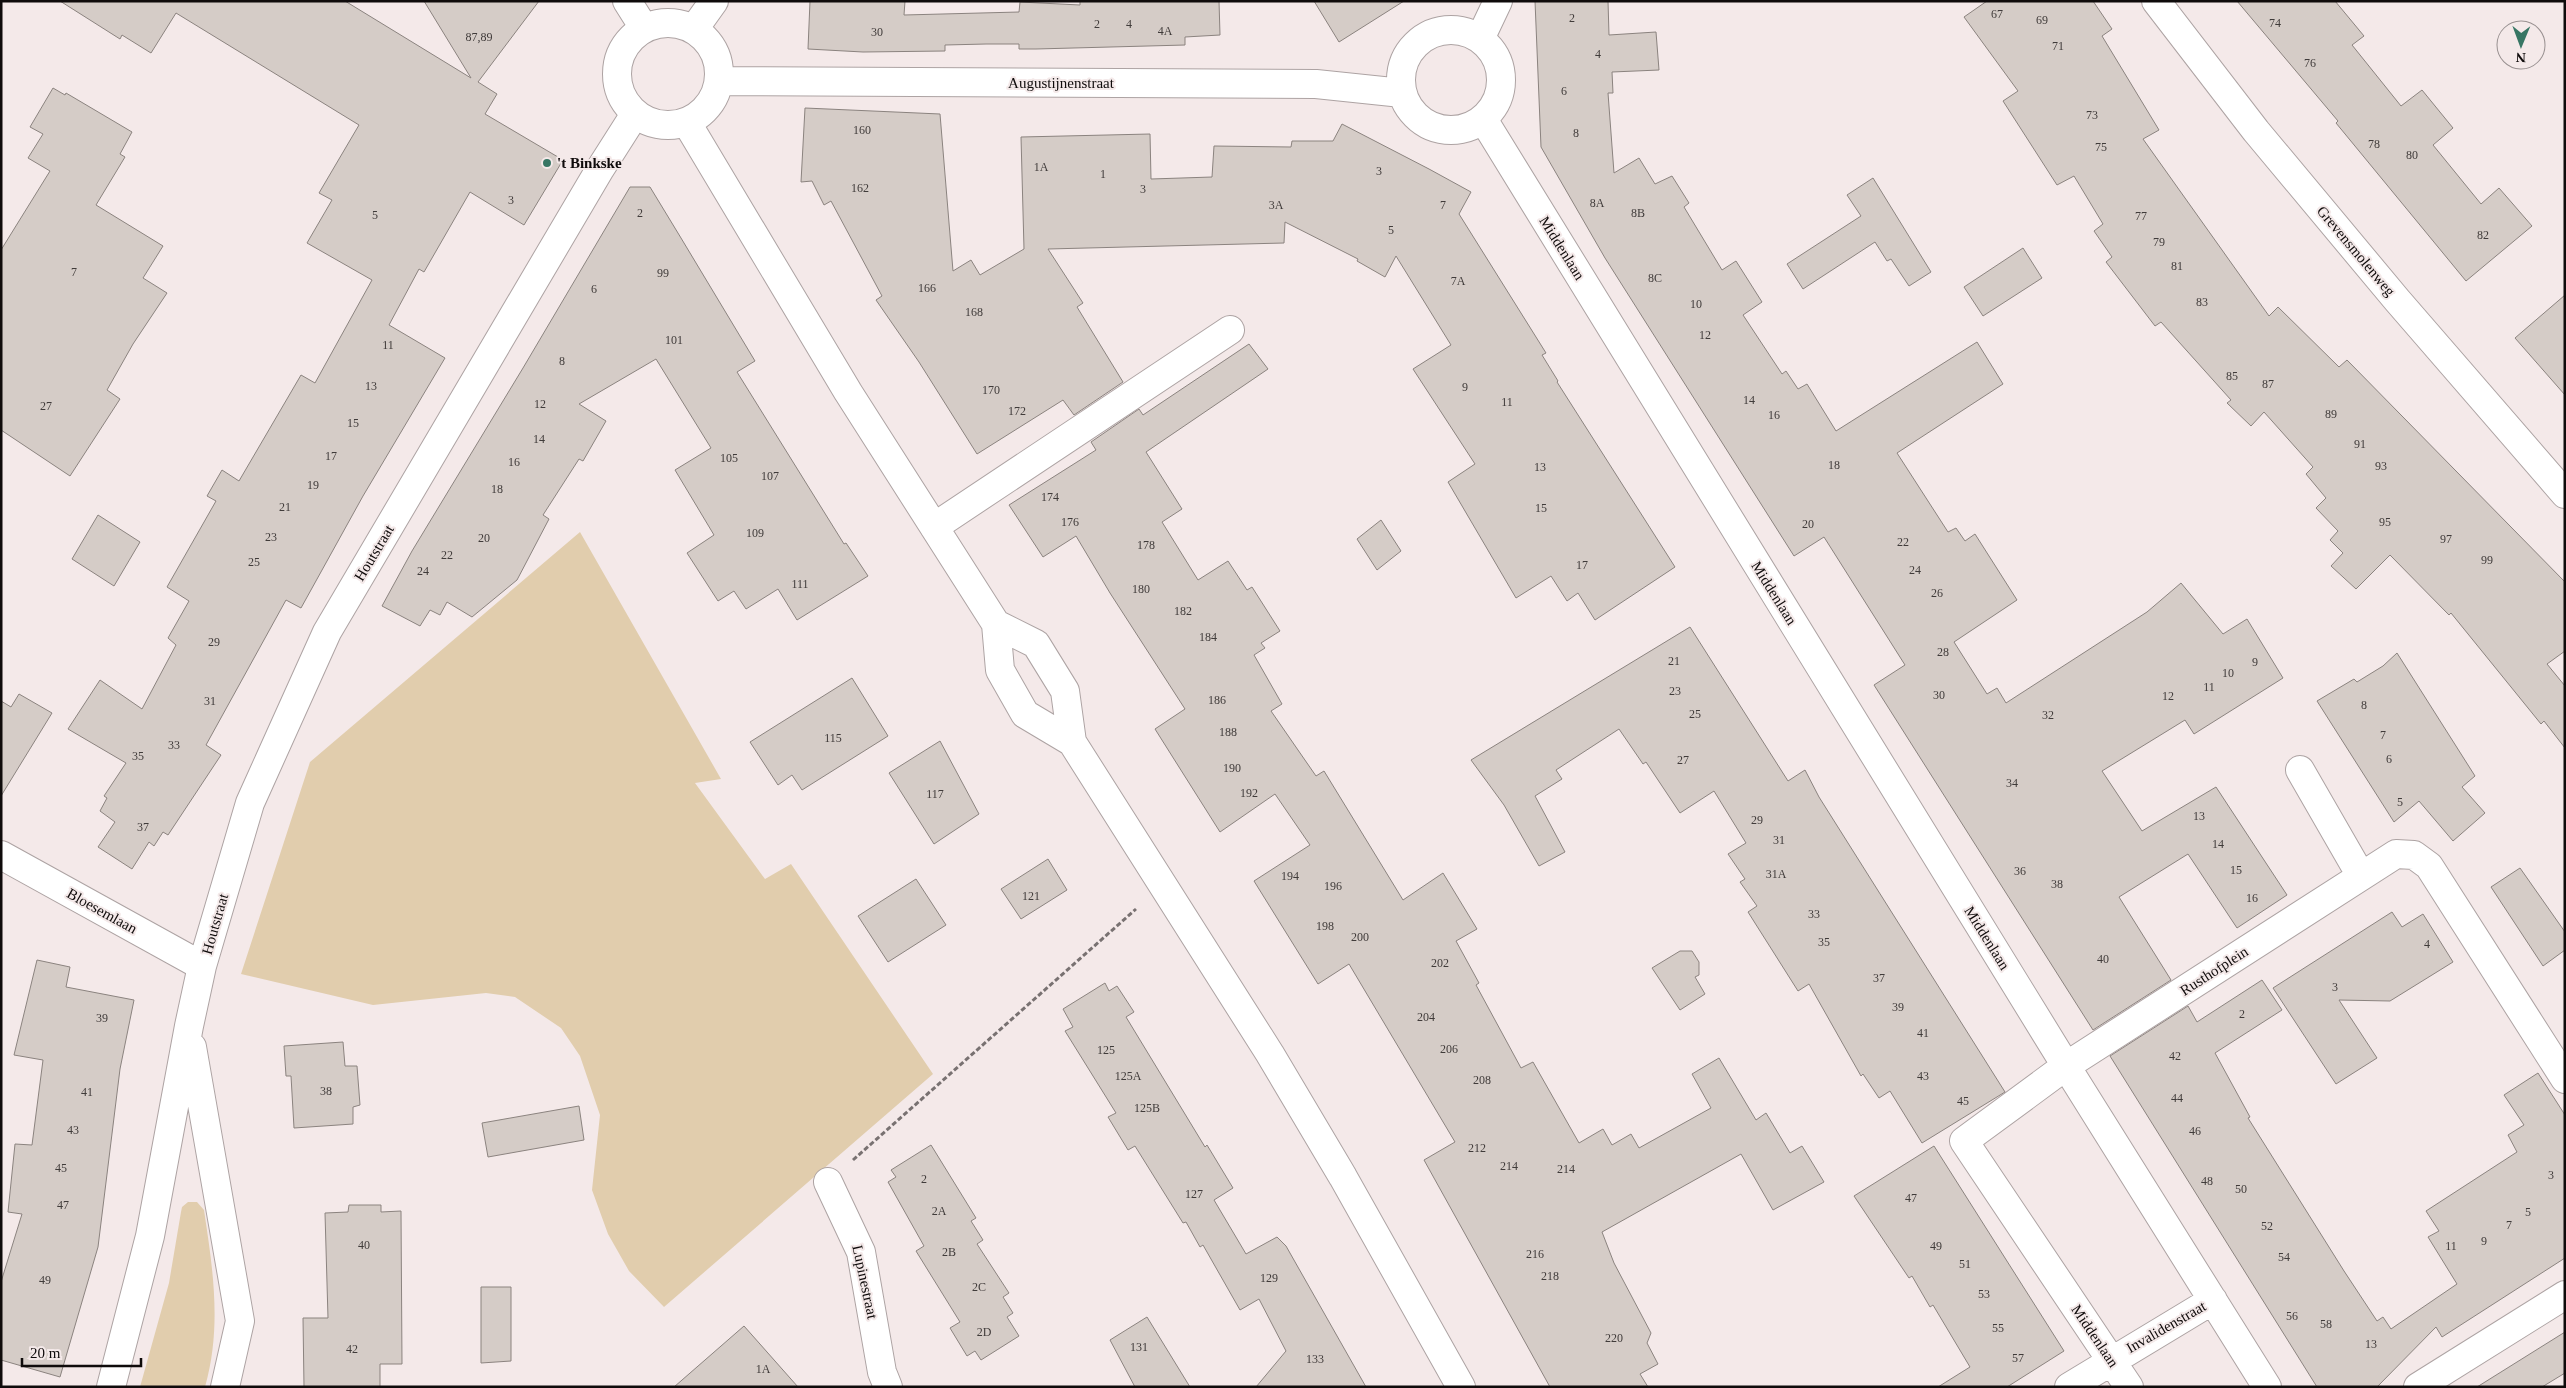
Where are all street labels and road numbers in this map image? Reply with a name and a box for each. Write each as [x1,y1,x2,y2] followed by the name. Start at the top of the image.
[1008,75,1115,91] street label: Augustijnenstraat
[2314,203,2399,300] street label: Grevensmolenweg
[1536,213,1588,283] street label: Middenlaan
[351,521,397,584] street label: Houtstraat
[1748,558,1800,628] street label: Middenlaan
[64,885,140,937] street label: Bloesemlaan
[199,891,232,956] street label: Houtstraat
[1961,903,2013,973] street label: Middenlaan
[2177,943,2251,999] street label: Rusthofplein
[849,1244,881,1321] street label: Lupinestraat
[2123,1297,2209,1356] street label: Invalidenstraat
[2068,1302,2122,1371] street label: Middenlaan

